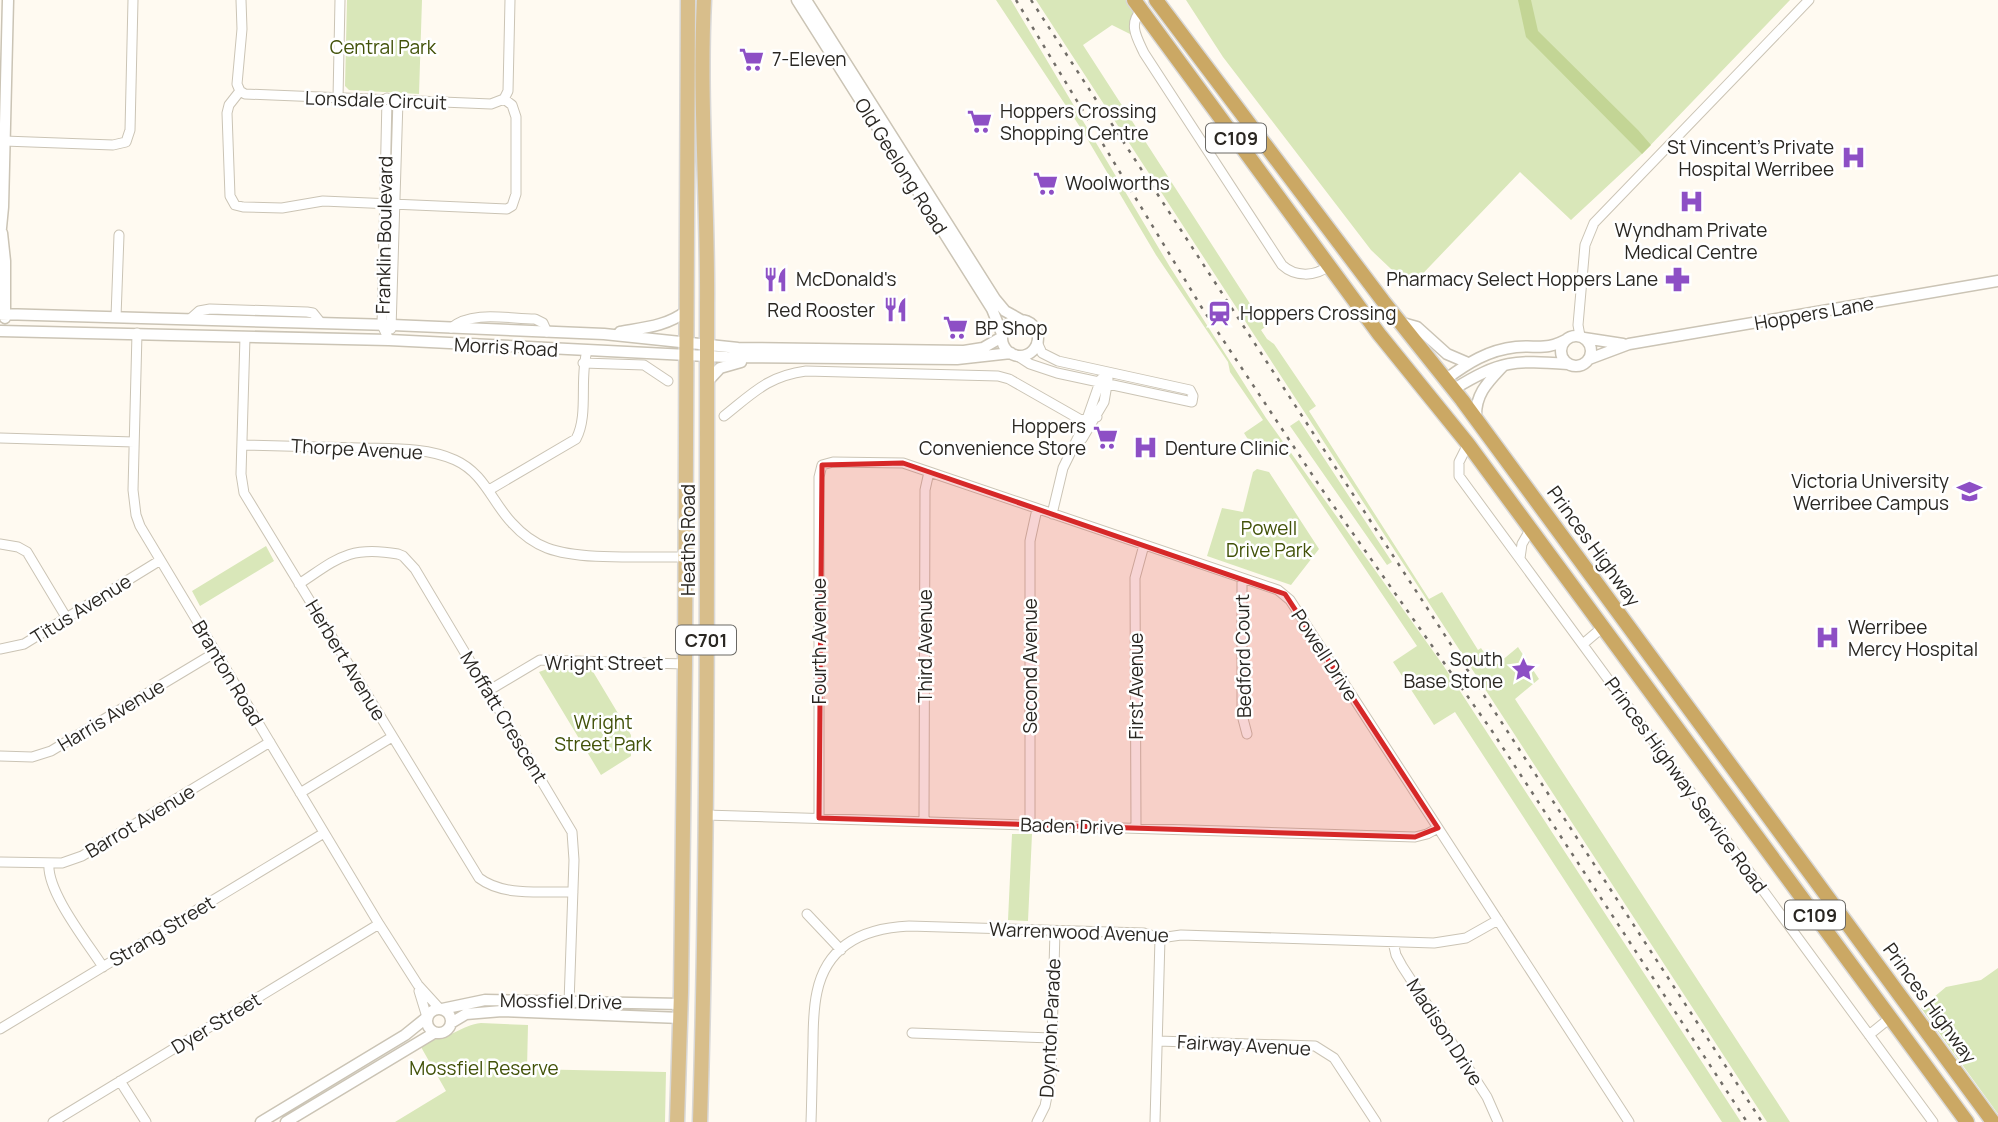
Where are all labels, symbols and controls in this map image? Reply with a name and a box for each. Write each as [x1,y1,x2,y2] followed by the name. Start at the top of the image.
[330,34,437,60] park label: Central Park
[738,45,766,73] supermarket icon: 7-Eleven
[772,46,847,72] place label: 7-Eleven
[305,85,447,115] street label: Lonsdale Circuit
[849,93,953,239] street label: Old Geelong Road
[1000,98,1156,146] place label: Hoppers Crossing Shopping Centre
[966,108,994,136] supermarket icon: Hoppers Crossing Shopping Centre
[1206,124,1266,153] road number: C109
[1667,134,1834,182] place label: St Vincent's Private Hospital Werribee
[1840,144,1868,172] hospital icon: St Vincent's Private Hospital Werribee
[370,156,398,314] street label: Franklin Boulevard
[1031,169,1059,197] supermarket icon: Woolworths
[1065,170,1170,196] place label: Woolworths
[1677,188,1705,216] hospital icon: Wyndham Private Medical Centre
[1615,217,1767,265] place label: Wyndham Private Medical Centre
[762,265,790,293] restaurant icon: McDonald's
[1664,265,1692,293] pharmacy icon: Pharmacy Select Hoppers Lane
[796,266,897,292] place label: McDonald's
[1386,266,1658,292] place label: Pharmacy Select Hoppers Lane
[1752,290,1876,336] street label: Hoppers Lane
[881,296,909,324] restaurant icon: Red Rooster
[767,297,875,323] place label: Red Rooster
[1206,299,1234,327] station icon: Hoppers Crossing
[1240,300,1396,326] place label: Hoppers Crossing
[941,314,969,342] supermarket icon: BP Shop
[975,315,1047,341] place label: BP Shop
[453,331,559,363] street label: Morris Road
[919,413,1086,461] place label: Hoppers Convenience Store
[1092,423,1120,451] supermarket icon: Hoppers Convenience Store
[290,433,424,465] street label: Thorpe Avenue
[1131,434,1159,462] hospital icon: Denture Clinic
[1165,435,1289,461] place label: Denture Clinic
[1791,468,1949,516] place label: Victoria University Werribee Campus
[1955,478,1983,506] school or university icon: Victoria University Werribee Campus
[1541,480,1647,612] street label: Princes Highway
[675,484,701,596] street label: Heaths Road
[1226,515,1313,563] park label: Powell Drive Park
[26,568,136,650] street label: Titus Avenue
[806,578,832,704] street label: Fourth Avenue
[912,589,938,703] street label: Third Avenue
[1229,594,1257,718] street label: Bedford Court
[300,595,392,725] street label: Herbert Avenue
[1017,598,1043,734] street label: Second Avenue
[1286,604,1364,706] street label: Powell Drive
[1848,614,1978,662] place label: Werribee Mercy Hospital
[186,615,270,731] street label: Branton Road
[1814,624,1842,652] hospital icon: Werribee Mercy Hospital
[676,626,736,654] road number: C701
[1123,633,1149,739] street label: First Avenue
[454,646,554,788] street label: Moffatt Crescent
[1403,646,1503,694] place label: South Base Stone
[545,650,663,676] street label: Wright Street
[1509,656,1537,684] place icon: South Base Stone
[1599,672,1773,898] street label: Princes Highway Service Road
[53,673,169,757] street label: Harris Avenue
[554,709,652,757] park label: Wright Street Park
[80,778,200,864] street label: Barrot Avenue
[1020,811,1124,841] street label: Baden Drive
[105,889,219,973] street label: Strang Street
[1785,900,1845,930] road number: C109
[989,916,1169,948] street label: Warrenwood Avenue
[1877,937,1983,1069] street label: Princes Highway
[1033,958,1067,1098] street label: Doynton Parade
[1401,973,1489,1091] street label: Madison Drive
[166,986,266,1060] street label: Dyer Street
[500,987,622,1015] street label: Mossfiel Drive
[1176,1029,1312,1061] street label: Fairway Avenue
[409,1055,559,1081] park label: Mossfiel Reserve

